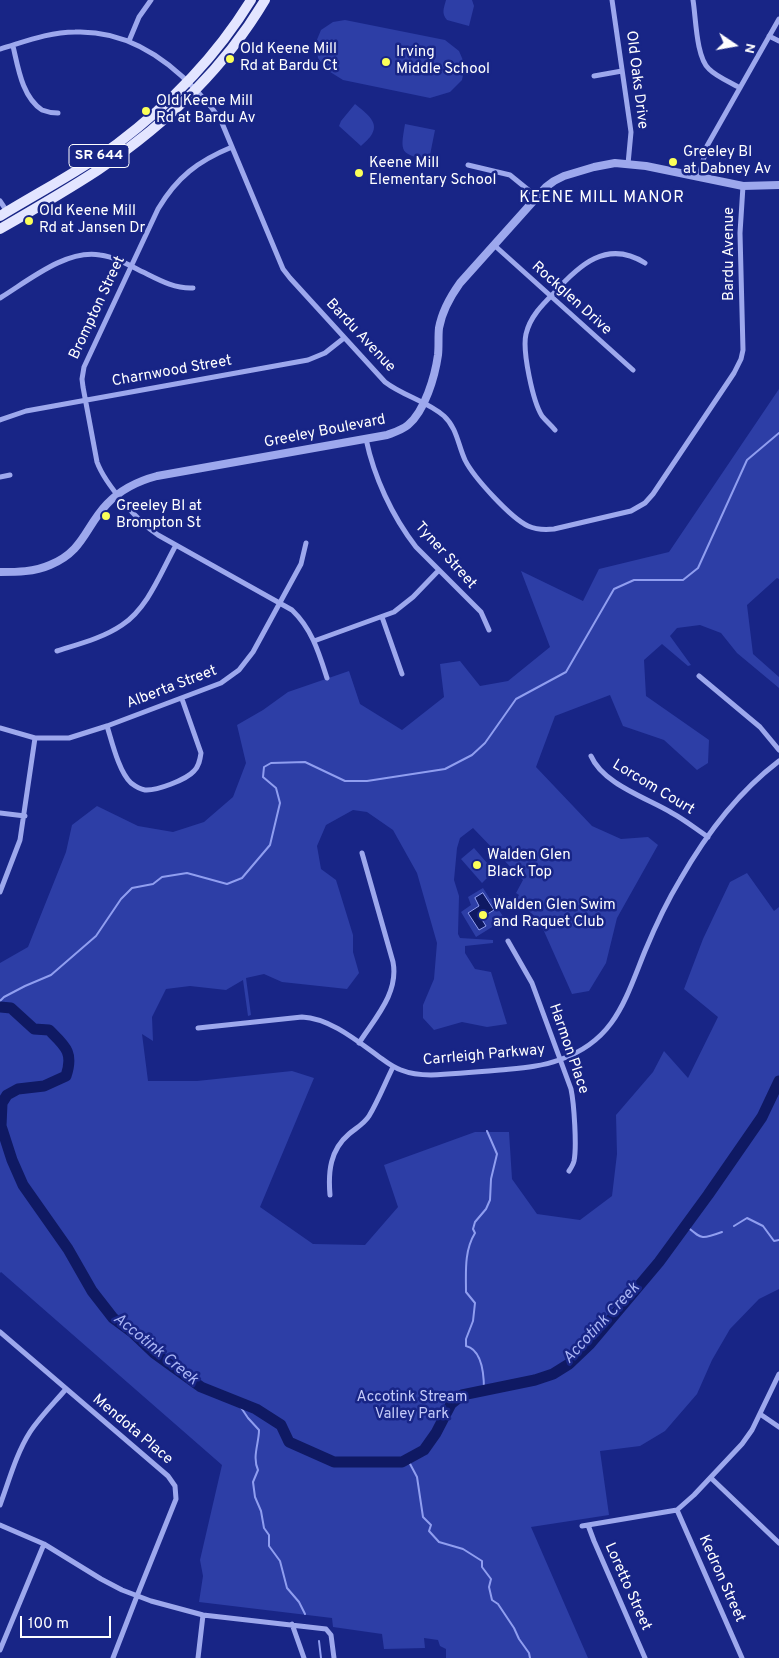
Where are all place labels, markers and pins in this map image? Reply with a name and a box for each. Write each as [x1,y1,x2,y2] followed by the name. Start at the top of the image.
[240,41,338,76] place label: Old Keene Mill Rd at Bardu Ct
[396,44,490,79] place label: Irving Middle School
[224,53,236,65] marker: Old Keene Mill Rd at Bardu Ct
[380,56,392,68] marker: Irving Middle School
[156,93,255,128] place label: Old Keene Mill Rd at Bardu Av
[140,105,152,117] marker: Old Keene Mill Rd at Bardu Av
[683,144,771,179] place label: Greeley Bl at Dabney Av
[369,155,496,190] place label: Keene Mill Elementary School
[667,156,679,168] marker: Greeley Bl at Dabney Av
[353,167,365,179] marker: Keene Mill Elementary School
[39,203,145,238] place label: Old Keene Mill Rd at Jansen Dr
[23,215,35,227] marker: Old Keene Mill Rd at Jansen Dr
[116,498,202,533] place label: Greeley Bl at Brompton St
[100,510,112,522] marker: Greeley Bl at Brompton St
[487,847,571,882] place label: Walden Glen Black Top
[471,859,483,871] marker: Walden Glen Black Top
[493,897,616,932] place label: Walden Glen Swim and Raquet Club
[477,909,489,921] marker: Walden Glen Swim and Raquet Club

